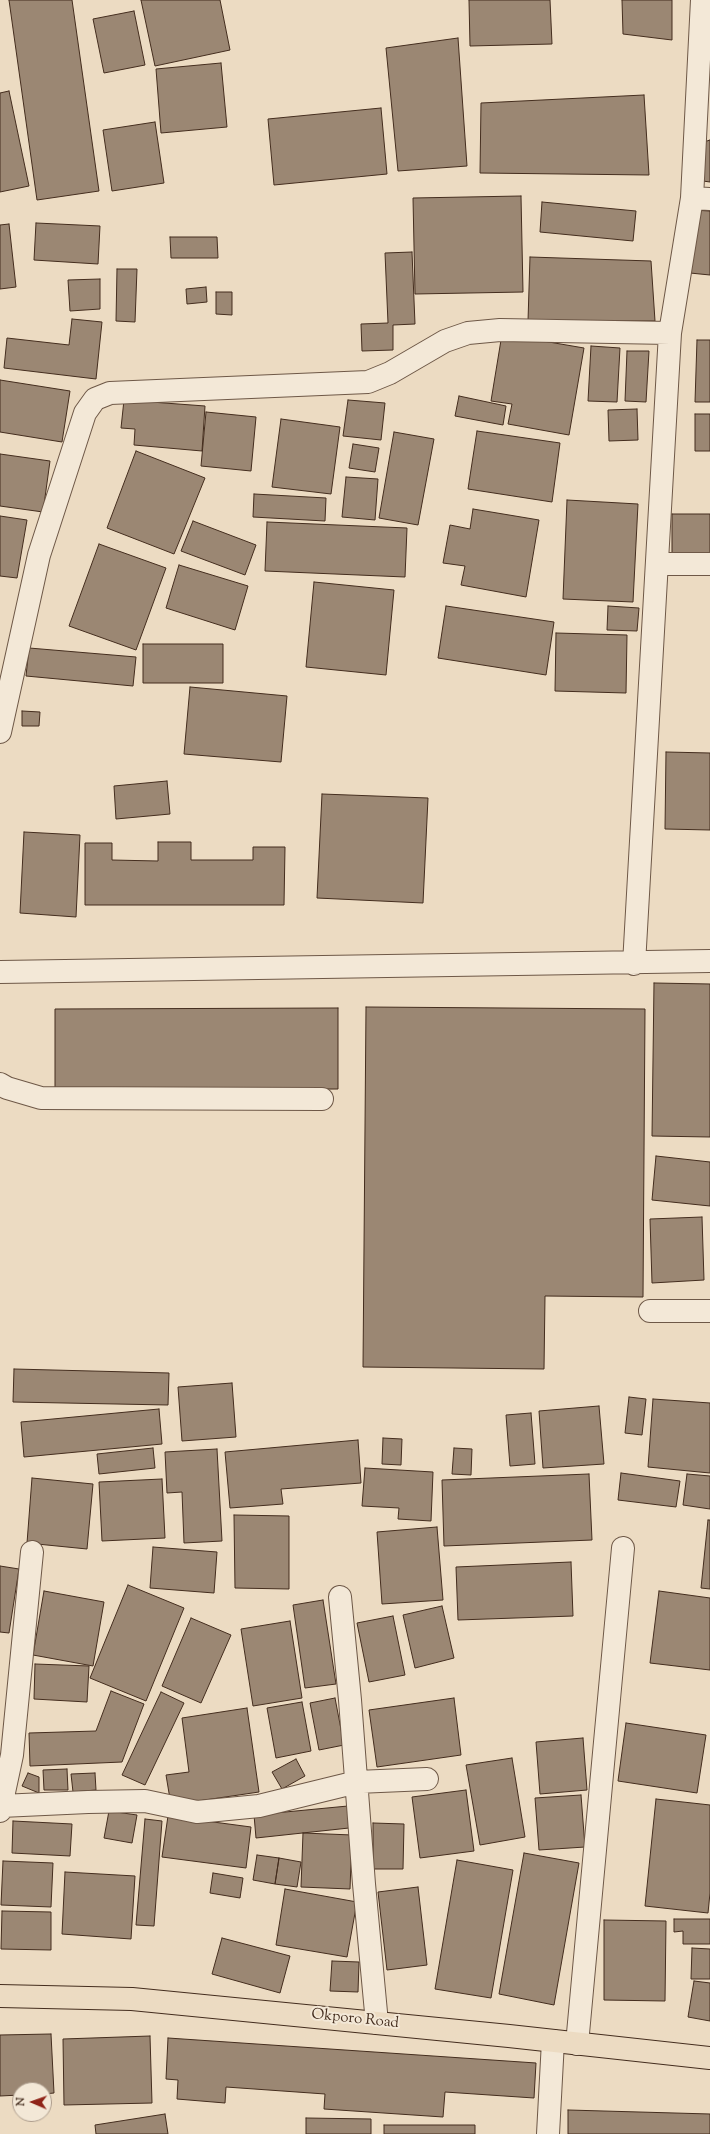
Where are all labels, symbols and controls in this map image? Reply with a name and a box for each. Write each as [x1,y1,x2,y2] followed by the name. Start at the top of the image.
[310,2006,400,2034] street label: Okporo Road
[12,2082,52,2122] north arrow
[13,2097,29,2106] text: N

